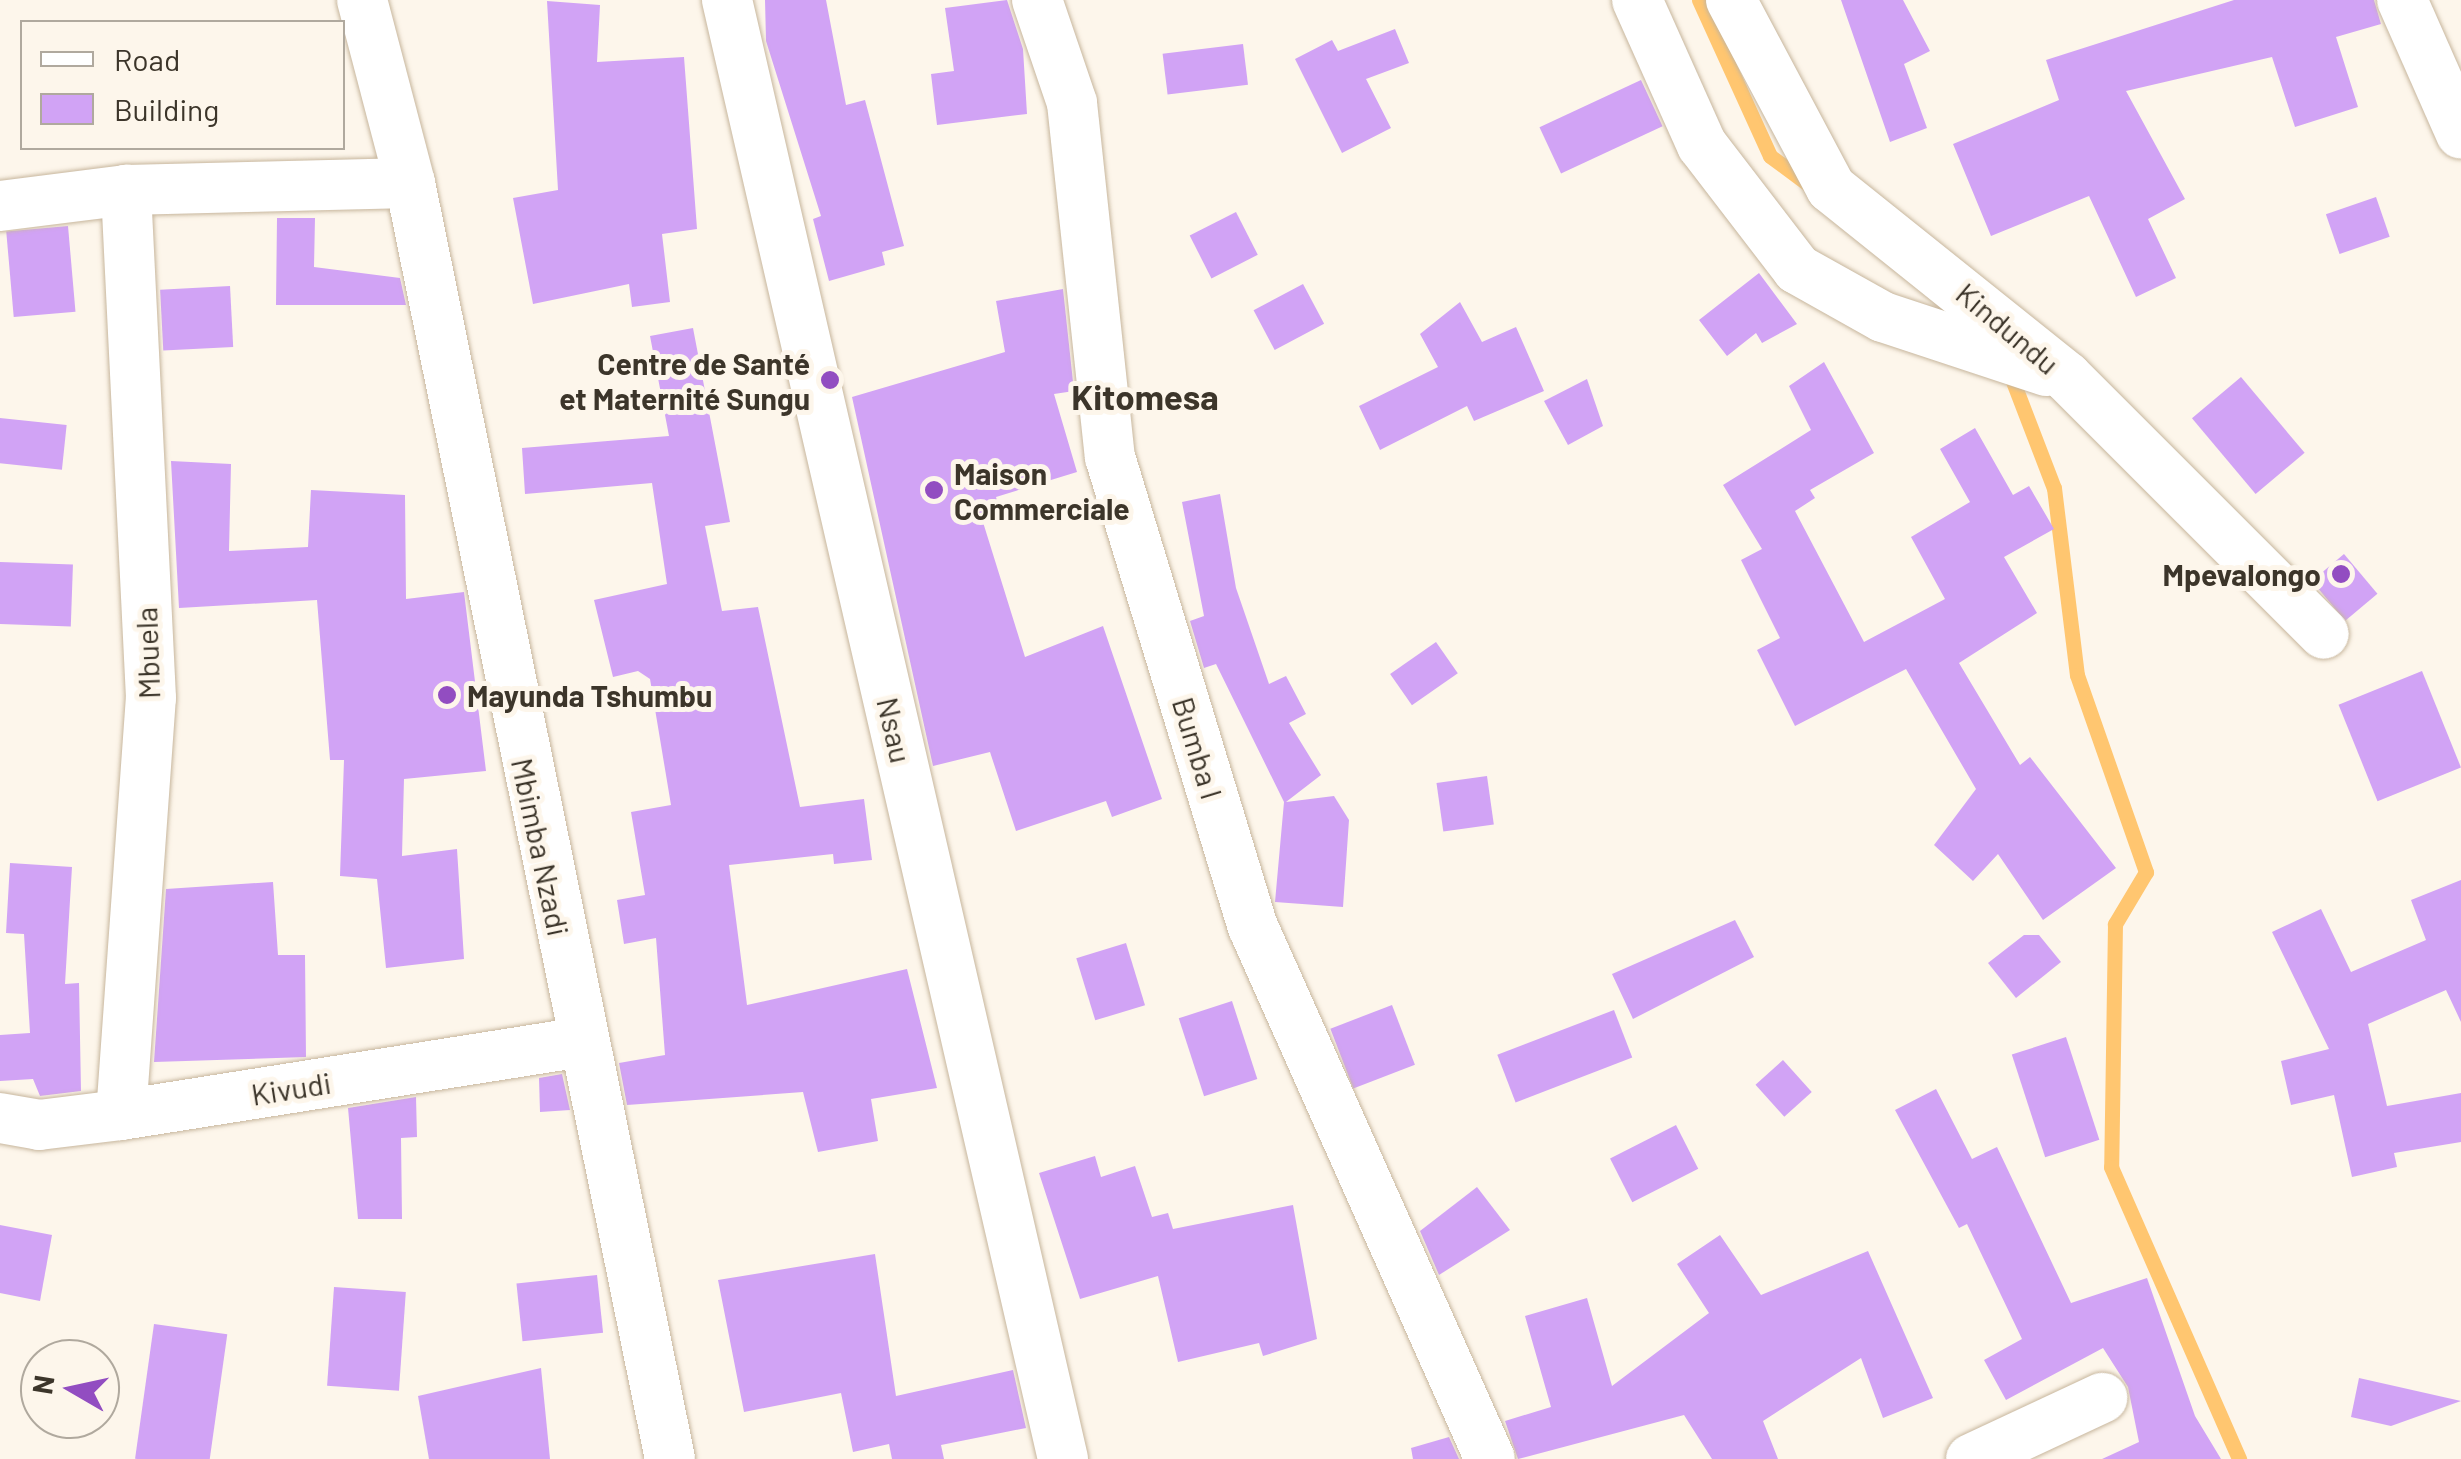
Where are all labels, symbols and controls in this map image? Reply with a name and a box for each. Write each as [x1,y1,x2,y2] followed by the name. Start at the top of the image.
[20,20,345,150] legend
[114,41,180,77] text: Road
[114,91,219,127] text: Building
[1949,275,2067,381] street label: Kindundu
[559,345,810,416] place label: Centre de Santé et Maternité Sungu
[819,369,841,391] marker: Centre de Santé et Maternité Sungu
[1071,375,1219,417] district label: Kitomesa
[954,455,1130,526] place label: Maison Commerciale
[923,479,945,501] marker: Maison Commerciale
[2163,556,2321,592] place label: Mpevalongo
[2330,563,2352,585] marker: Mpevalongo
[127,606,167,700] street label: Mbuela
[467,677,712,713] place label: Mayunda Tshumbu
[436,684,458,706] marker: Mayunda Tshumbu
[1165,693,1231,803] street label: Bumba I
[870,694,920,766] street label: Nsau
[505,755,577,939] street label: Mbimba Nzadi
[249,1064,333,1112] street label: Kivudi
[20,1339,120,1439] north arrow
[24,1373,61,1396] text: N

